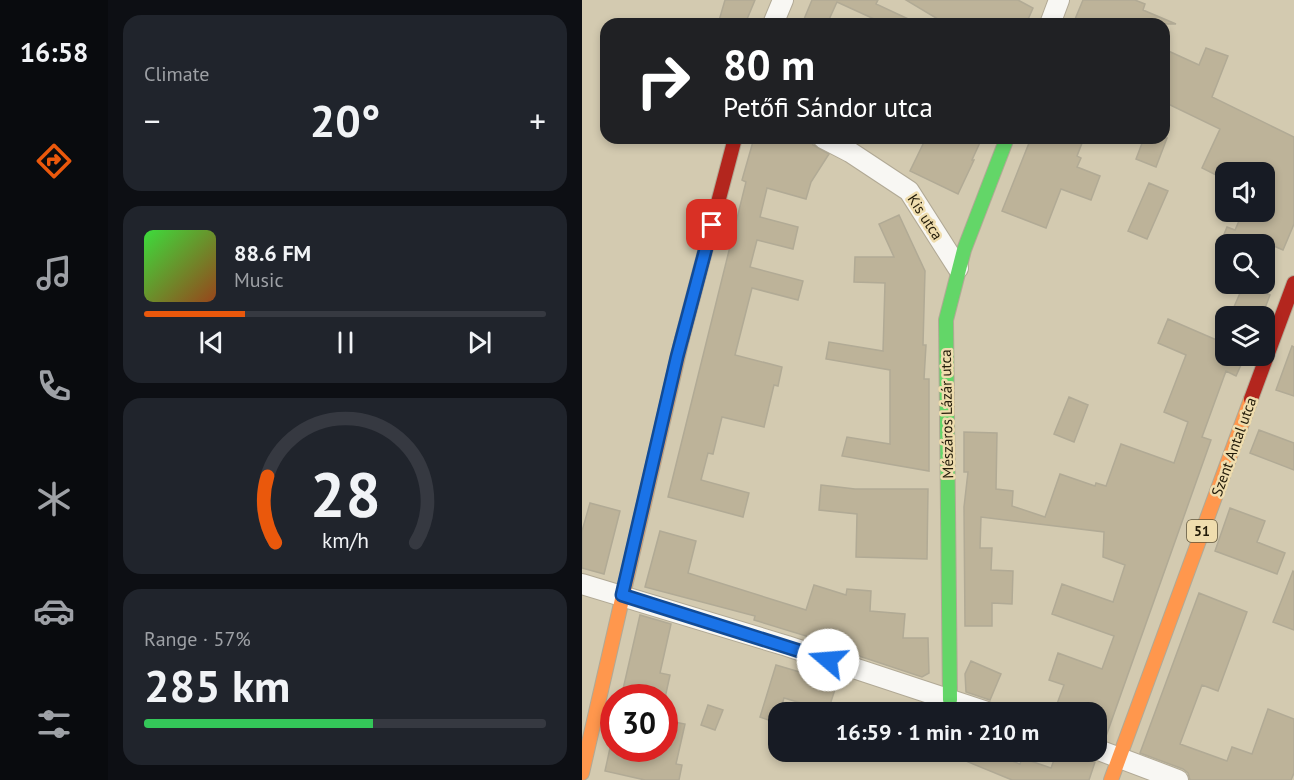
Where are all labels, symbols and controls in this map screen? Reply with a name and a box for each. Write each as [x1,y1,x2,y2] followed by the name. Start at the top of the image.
[20,35,88,69] text: 16:58
[723,37,815,92] text: 80 m
[624,42,702,120] icon: right
[144,61,210,87] text: Climate
[723,90,933,124] text: Petőfi Sándor utca
[310,91,380,149] text: 20°
[144,99,161,142] text: −
[529,99,546,142] text: +
[33,140,75,182] icon: directions
[1215,162,1275,366] map controls
[1215,162,1275,222] button: sound
[904,190,947,243] street label: Kis utca
[686,199,737,250] pin
[695,208,728,241] icon: arrive
[1215,234,1275,294] button: search
[234,239,311,267] text: 88.6 FM
[33,252,75,294] icon: music
[234,267,283,293] text: Music
[1215,306,1275,366] button: layers
[195,326,228,359] icon: previous
[329,326,362,359] icon: pause
[463,326,496,359] icon: next
[936,349,957,479] street label: Mészáros Lázár utca
[33,365,75,407] icon: phone
[1207,395,1260,499] street label: Szent Antal utca
[310,453,380,534] text: 28
[33,478,75,520] icon: climate
[1187,520,1217,542] road number: 51
[321,526,368,554] text: km/h
[33,590,75,632] icon: car
[144,626,251,652] text: Range · 57%
[796,628,860,692] position arrow
[144,656,290,714] text: 285 km
[600,684,678,762] speed limit sign: 30
[33,703,75,745] icon: filters
[836,718,1039,746] text: 16:59 · 1 min · 210 m

